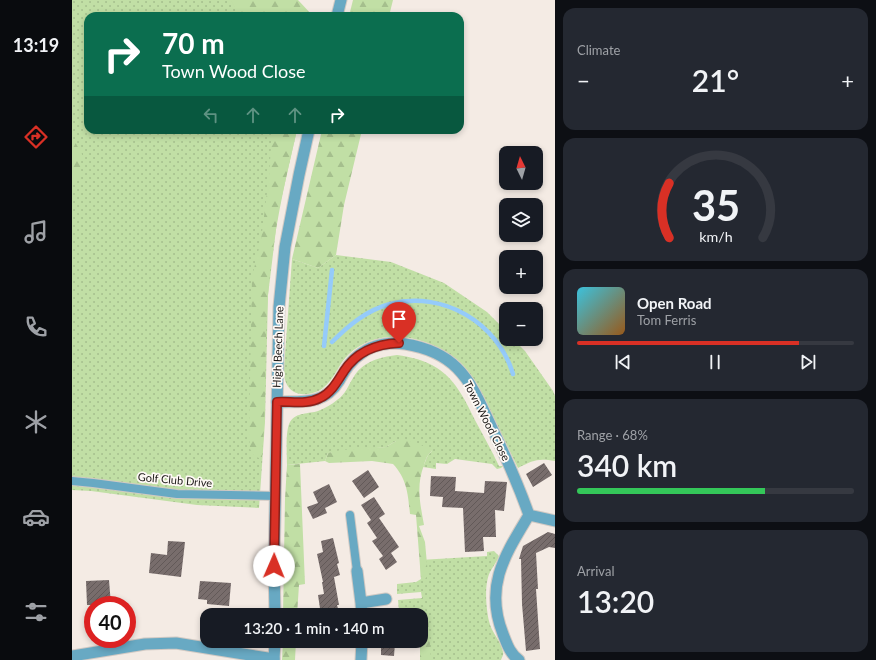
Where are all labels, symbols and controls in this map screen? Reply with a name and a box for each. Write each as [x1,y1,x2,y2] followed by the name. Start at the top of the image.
[162,26,225,60] text: 70 m
[96,28,148,80] icon: right
[13,34,59,56] text: 13:19
[577,42,620,58] text: Climate
[162,60,306,82] text: Town Wood Close
[692,62,739,98] text: 21°
[577,67,590,94] text: −
[841,67,854,94] text: +
[200,104,222,126] icon: left
[242,104,264,126] icon: ahead
[284,104,306,126] icon: ahead
[326,104,348,126] icon: right
[22,123,50,151] icon: directions
[499,146,543,190] north arrow
[499,146,543,346] map controls
[691,179,740,229] text: 35
[499,198,543,242] button: layers
[22,218,50,246] icon: music
[699,227,732,244] text: km/h
[499,250,543,294] button: +
[637,294,712,312] text: Open Road
[382,302,416,343] pin
[499,302,543,346] button: −
[270,306,285,388] street label: High Beech Lane
[388,308,410,330] icon: arrive
[637,312,696,328] text: Tom Ferris
[22,313,50,341] icon: phone
[612,351,634,373] icon: previous
[704,351,726,373] icon: pause
[797,351,819,373] icon: next
[462,379,513,463] street label: Town Wood Close
[22,408,50,436] icon: climate
[577,427,648,443] text: Range · 68%
[577,447,677,483] text: 340 km
[137,470,213,489] street label: Golf Club Drive
[22,503,50,531] icon: car
[253,545,295,587] position arrow
[577,563,614,579] text: Arrival
[577,583,654,619] text: 13:20
[84,596,136,648] speed limit sign: 40
[22,598,50,626] icon: filters
[244,619,384,637] text: 13:20 · 1 min · 140 m

